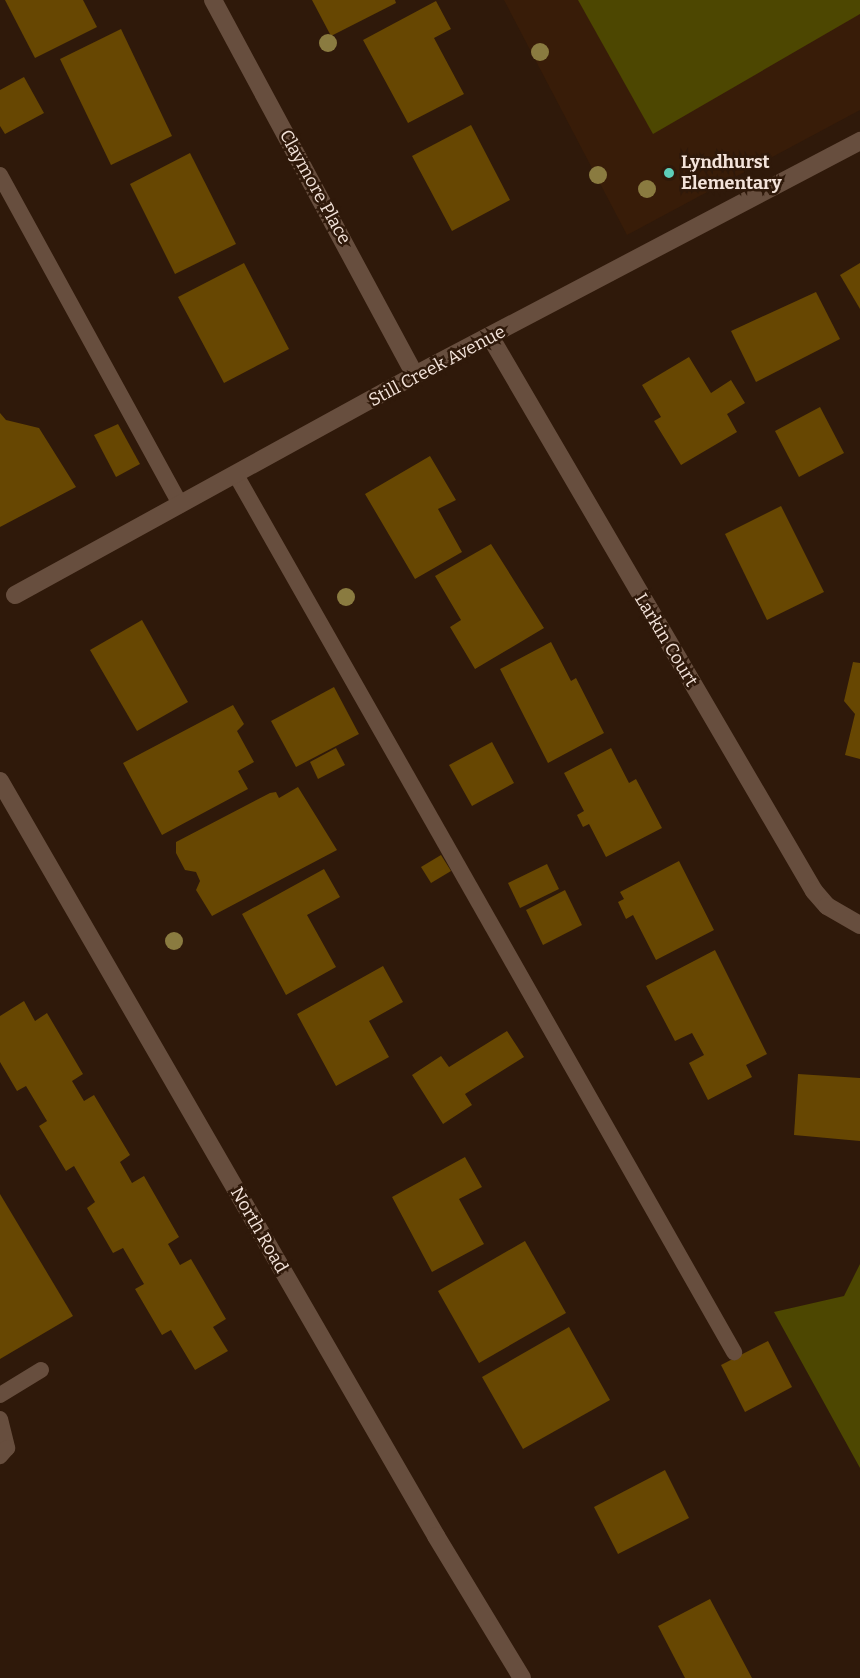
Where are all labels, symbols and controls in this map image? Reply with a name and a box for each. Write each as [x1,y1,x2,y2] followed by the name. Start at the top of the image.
[275,126,355,248] street label: Claymore Place
[681,152,782,195] place label: Lyndhurst Elementary
[662,166,676,180] marker: Lyndhurst Elementary
[365,321,509,411] street label: Still Creek Avenue
[630,590,702,690] street label: Larkin Court
[226,1183,292,1277] street label: North Road

